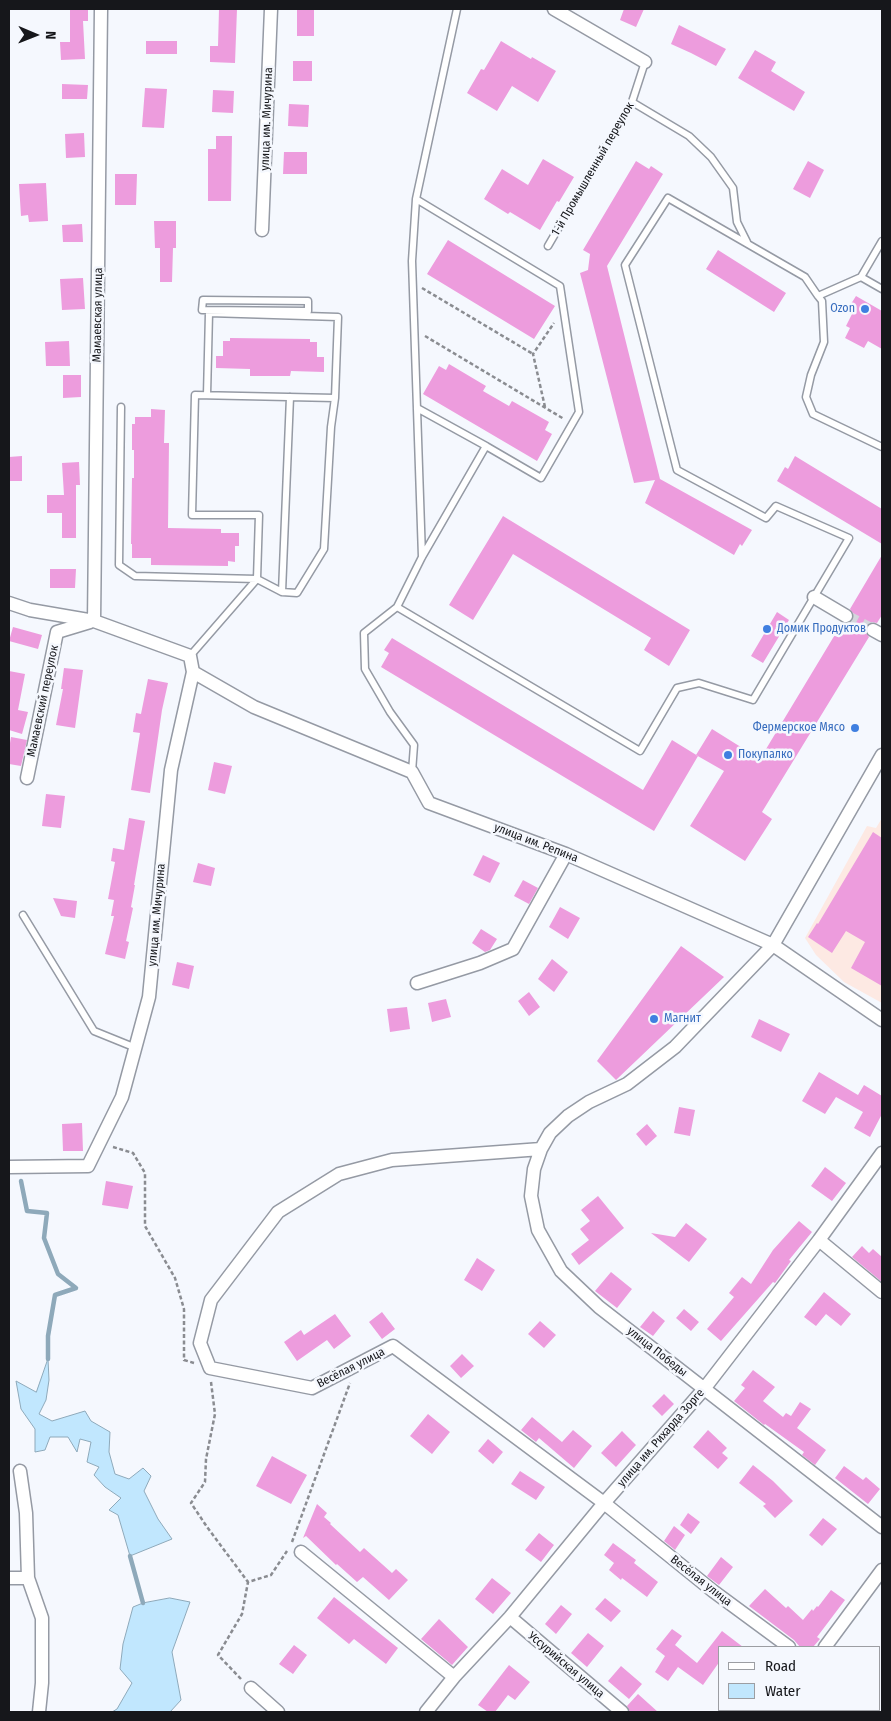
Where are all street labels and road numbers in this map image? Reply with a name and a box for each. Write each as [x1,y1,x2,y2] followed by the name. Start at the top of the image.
[258,67,276,171] street label: улица им. Мичурина
[549,100,637,238] street label: 1-й Промышленный переулок
[90,267,106,363] street label: Мамаевская улица
[24,644,62,758] street label: Мамаевский переулок
[492,820,580,866] street label: улица им. Репина
[145,863,169,967] street label: улица им. Мичурина
[624,1324,690,1380] street label: улица Победы
[315,1345,387,1391] street label: Весёлая улица
[615,1386,707,1490] street label: улица им. Рихарда Зорге
[667,1553,735,1609] street label: Весёлая улица
[525,1629,607,1701] street label: Уссурийская улица

